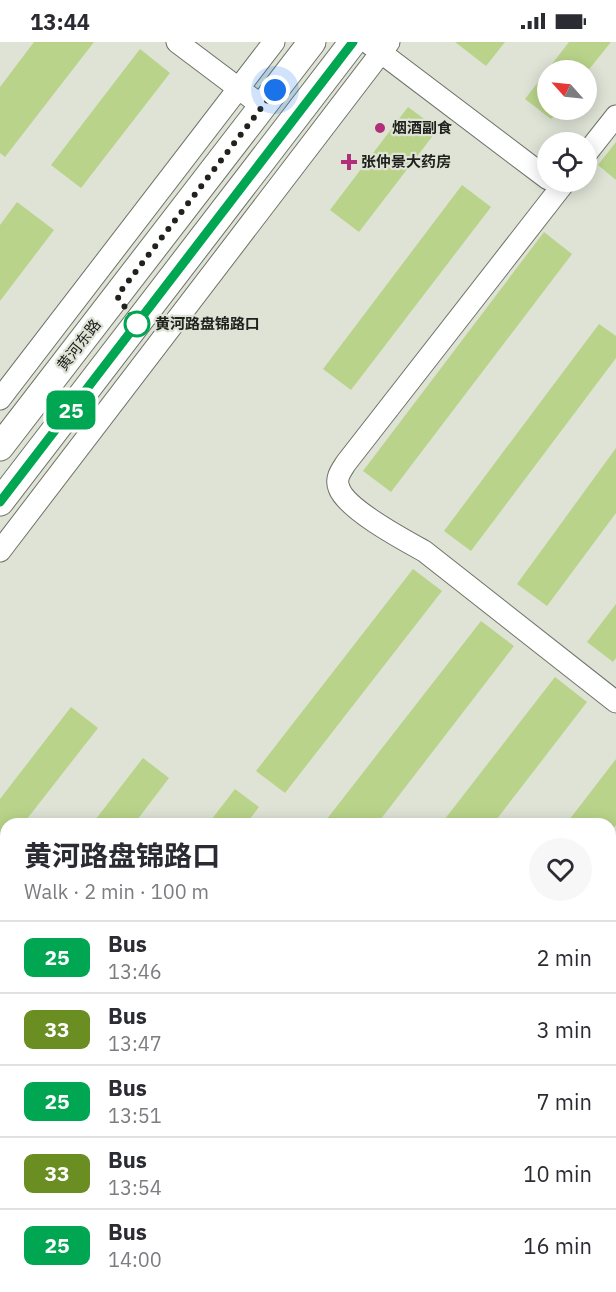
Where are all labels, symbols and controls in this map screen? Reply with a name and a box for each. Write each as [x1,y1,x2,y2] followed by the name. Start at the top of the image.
[30,7,90,36] text: 13:44
[537,60,597,120] north arrow
[537,60,597,192] map controls
[260,75,290,105] your location
[392,118,452,137] place label: 烟酒副食
[373,121,387,135] marker: 烟酒副食
[537,132,597,192] button: locate
[361,152,451,171] place label: 张仲景大药房
[342,155,356,169] marker: 张仲景大药房
[124,311,150,337] marker: 黄河路盘锦路口
[155,314,260,333] place label: 黄河路盘锦路口
[53,315,105,374] street label: 黄河东路
[44,390,98,430] line badge: 25
[58,396,84,424] text: 25
[24,837,220,874] text: 黄河路盘锦路口
[529,838,592,901] button: heart
[24,878,209,905] text: Walk · 2 min · 100 m
[108,929,147,958] text: Bus
[44,943,70,971] text: 25
[536,943,592,972] text: 2 min
[108,958,162,985] text: 13:46
[108,1001,147,1030] text: Bus
[44,1015,70,1043] text: 33
[536,1015,592,1044] text: 3 min
[108,1030,162,1057] text: 13:47
[108,1073,147,1102] text: Bus
[44,1087,70,1115] text: 25
[536,1087,592,1116] text: 7 min
[108,1102,162,1129] text: 13:51
[108,1145,147,1174] text: Bus
[44,1159,70,1187] text: 33
[523,1159,592,1188] text: 10 min
[108,1174,162,1201] text: 13:54
[108,1217,147,1246] text: Bus
[44,1231,70,1259] text: 25
[523,1231,592,1260] text: 16 min
[108,1246,162,1273] text: 14:00

